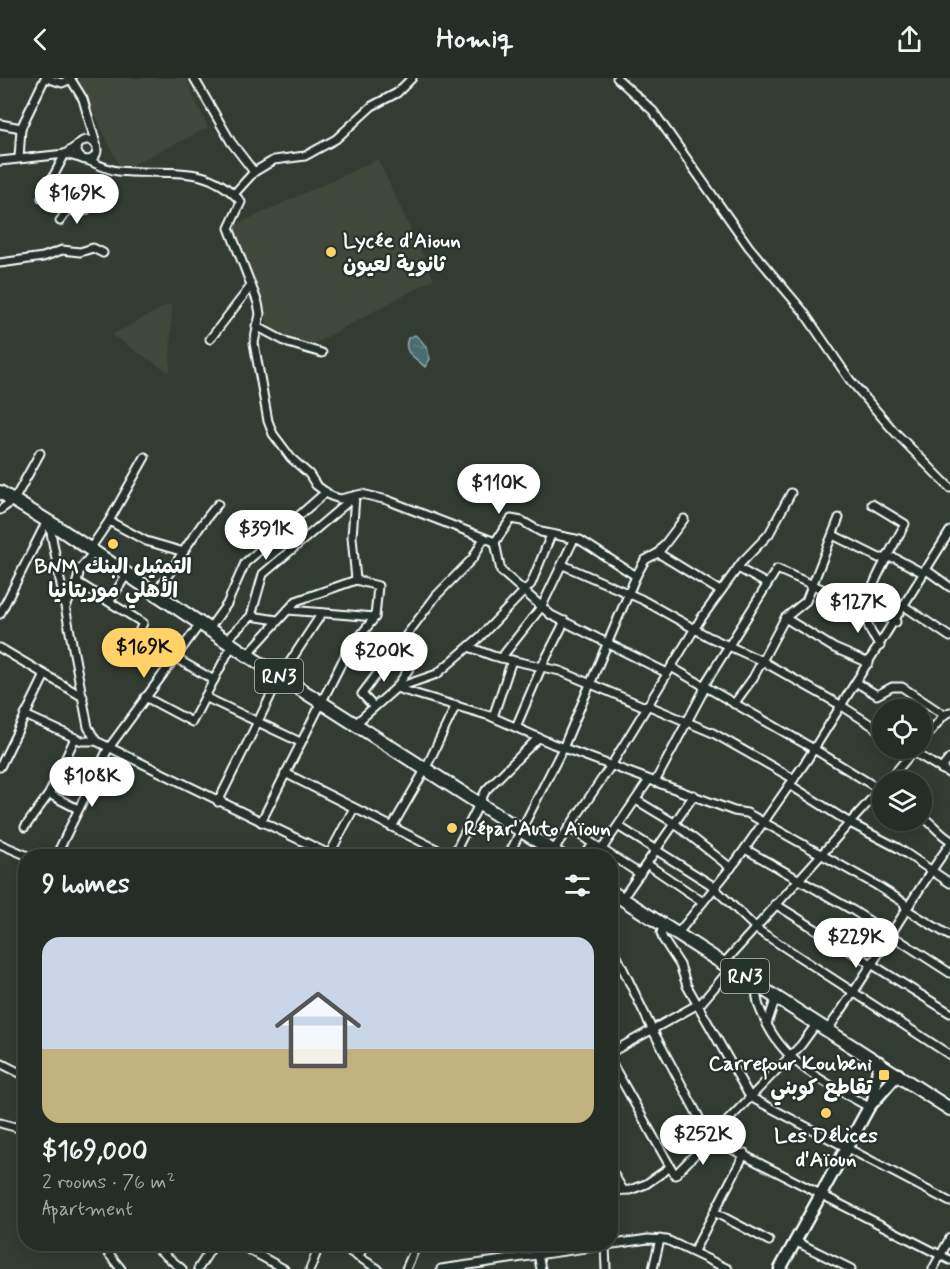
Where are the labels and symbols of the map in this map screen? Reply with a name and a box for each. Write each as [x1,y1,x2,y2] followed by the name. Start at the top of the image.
[35,174,119,225] pin: $169K
[343,227,461,279] place label: Lycée d'Aioun ثانوية لعيون
[324,245,338,259] marker: Lycée d'Aioun ثانوية لعيون
[457,464,541,515] pin: $110K
[224,510,308,561] pin: $391K
[106,537,120,551] marker: BNM التمثيل البنك الأهلي موريتانيا
[34,553,192,609] place label: BNM التمثيل البنك الأهلي موريتانيا
[816,583,900,634] pin: $127K
[102,628,186,679] pin: $169K
[342,632,426,683] pin: $200K
[255,659,303,693] road number: RN3
[50,757,134,808] pin: $108K
[464,815,611,843] place label: Répar'Auto Aïoun
[445,821,459,835] marker: Répar'Auto Aïoun
[814,918,898,969] pin: $229K
[721,959,769,993] road number: RN3
[708,1050,873,1106] place label: Carrefour Koubeni تقاطع كوبني
[877,1068,891,1082] marker: Carrefour Koubeni تقاطع كوبني
[819,1106,833,1120] marker: Les Délices d'Aïoun
[661,1115,745,1166] pin: $252K
[774,1122,878,1174] place label: Les Délices d'Aïoun

